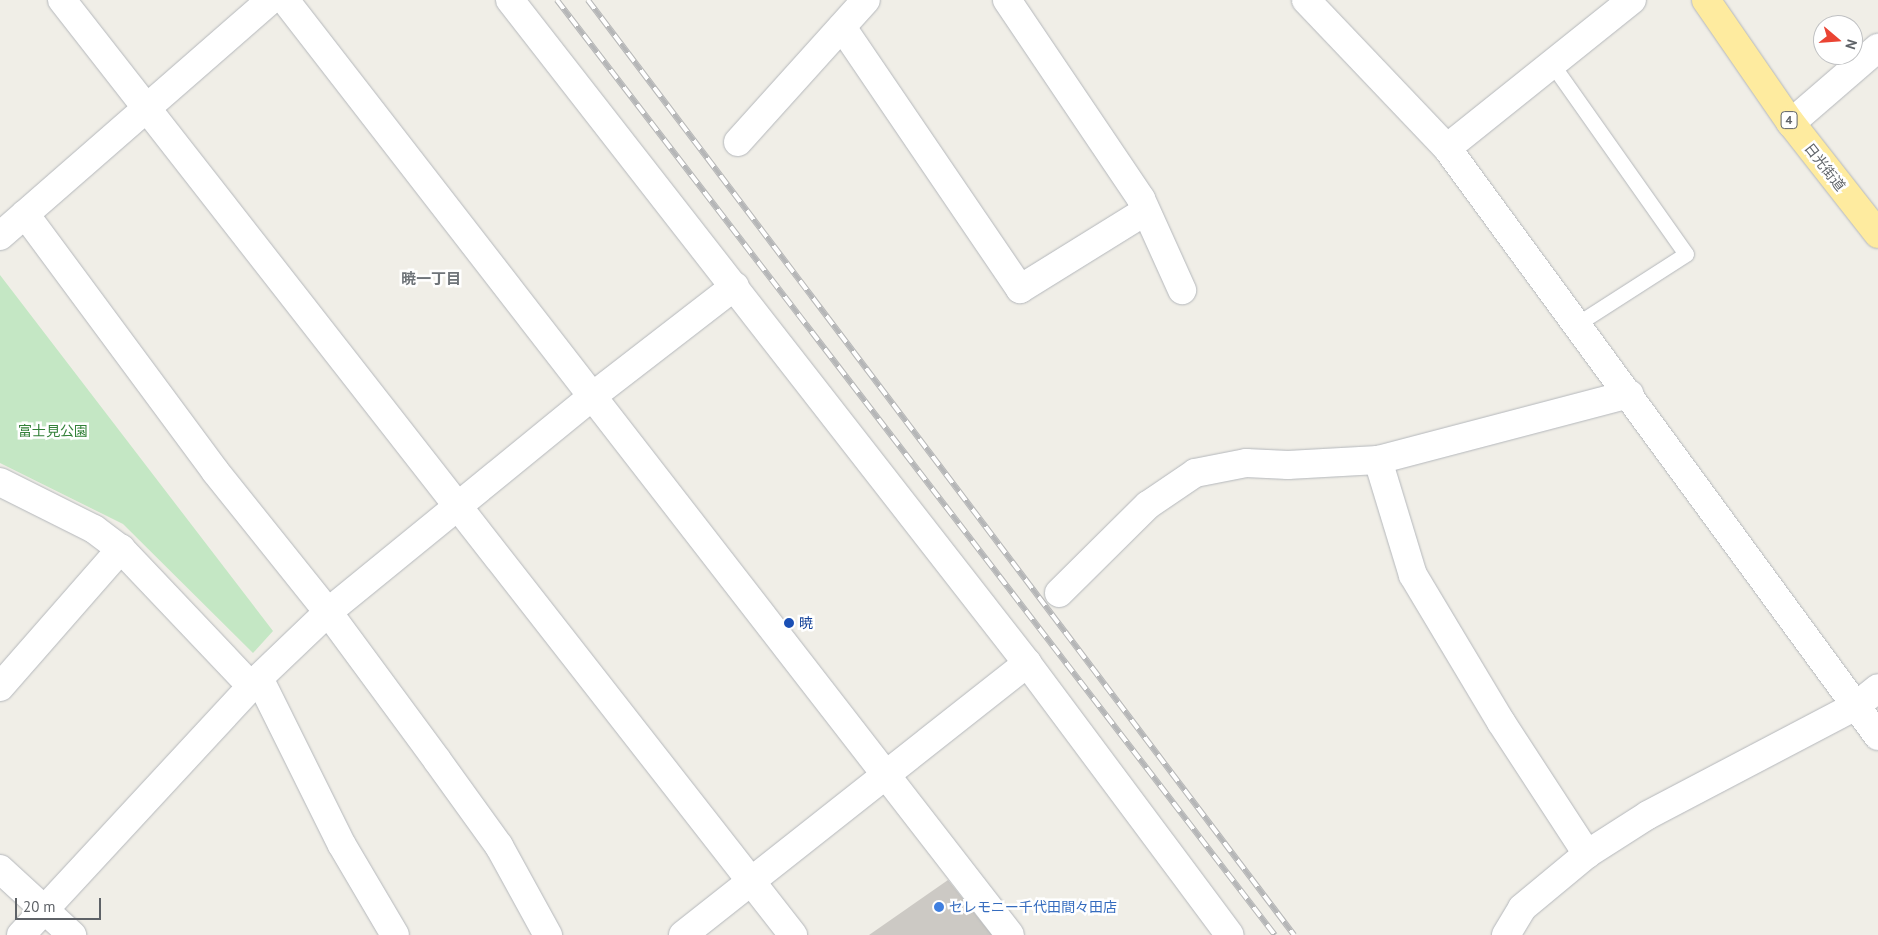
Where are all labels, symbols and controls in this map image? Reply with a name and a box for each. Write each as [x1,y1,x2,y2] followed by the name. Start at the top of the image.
[1813,15,1863,65] north arrow
[1841,37,1861,51] text: N
[1780,110,1798,130] road number: 4
[1801,140,1849,194] street label: 日光街道
[401,270,461,288] district label: 暁一丁目
[18,423,88,439] park label: 富士見公園
[799,615,813,631] place label: 暁
[783,617,795,629] marker: 暁
[18,888,104,920] scale bar
[23,897,56,916] text: 20 m
[949,899,1117,915] place label: セレモニー千代田間々田店
[933,901,945,913] marker: セレモニー千代田間々田店

